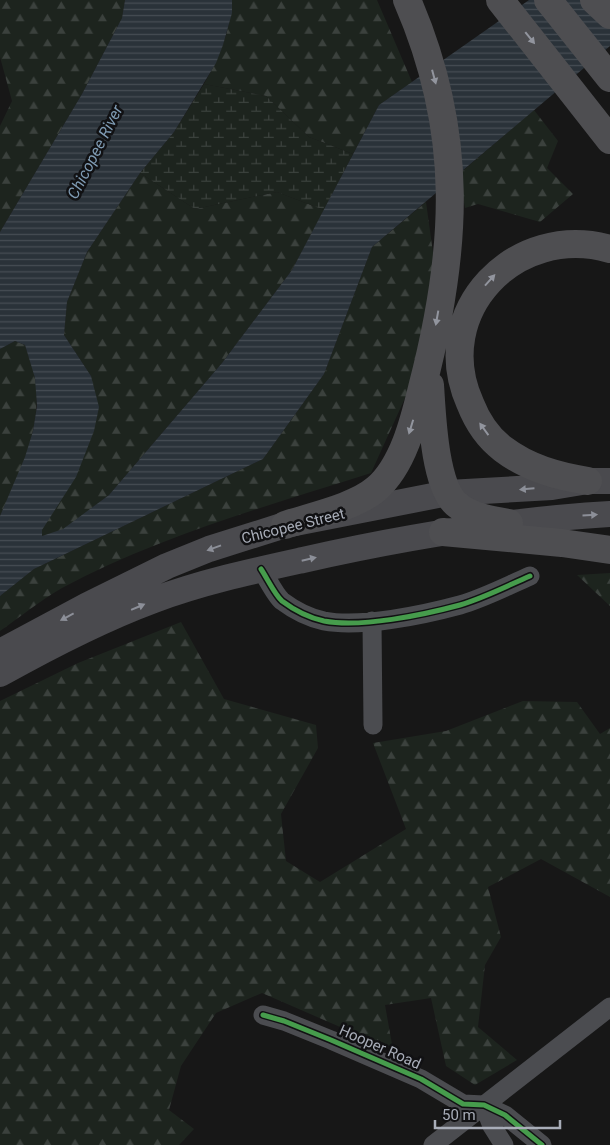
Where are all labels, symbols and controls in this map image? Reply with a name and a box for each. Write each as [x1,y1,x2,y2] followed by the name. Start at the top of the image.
[525,31,535,45] one-way arrow
[430,69,438,84] one-way arrow
[63,101,127,202] water label: Chicopee River
[485,274,496,287] one-way arrow
[433,311,441,327] one-way arrow
[407,420,414,435] one-way arrow
[479,423,490,436] one-way arrow
[519,485,535,493] one-way arrow
[240,504,347,548] street label: Chicopee Street
[582,511,598,519] one-way arrow
[206,545,221,552] one-way arrow
[301,555,316,563] one-way arrow
[131,602,145,610] one-way arrow
[59,613,74,621] one-way arrow
[336,1021,424,1073] street label: Hooper Road
[435,1098,560,1130] scale bar
[442,1106,476,1124] text: 50 m

